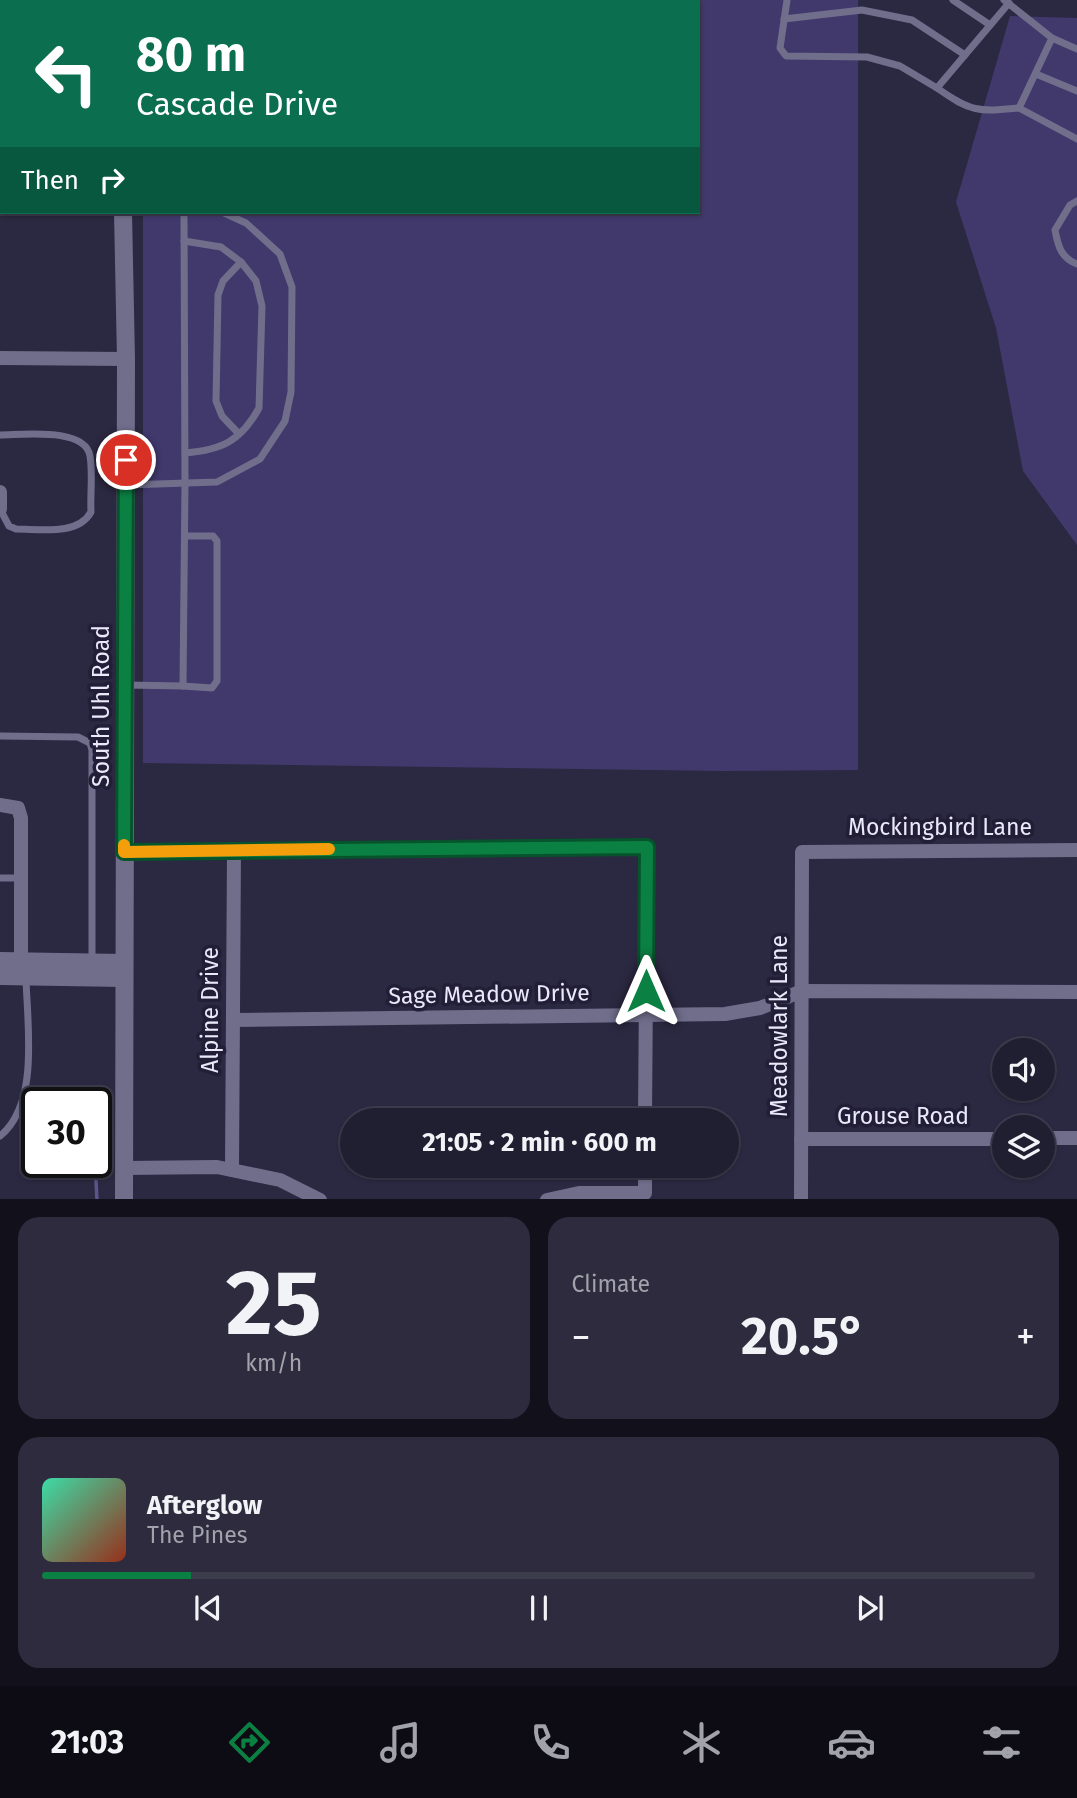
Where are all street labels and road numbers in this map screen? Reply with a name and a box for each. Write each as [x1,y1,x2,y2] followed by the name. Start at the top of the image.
[87,625,115,787] street label: South Uhl Road
[848,813,1032,841] street label: Mockingbird Lane
[765,935,793,1117] street label: Meadowlark Lane
[196,947,224,1073] street label: Alpine Drive
[388,978,590,1010] street label: Sage Meadow Drive
[837,1102,969,1130] street label: Grouse Road

